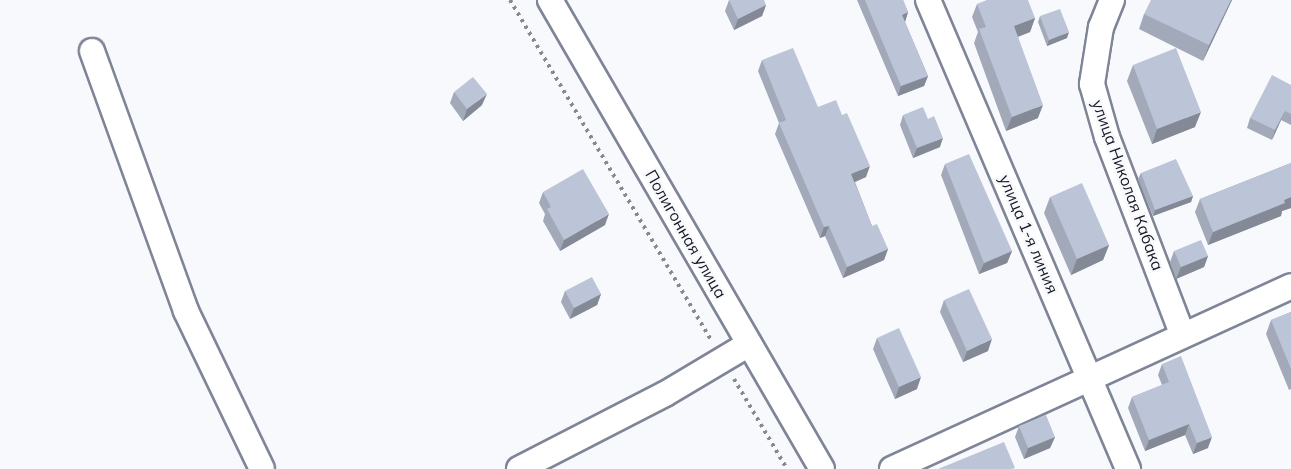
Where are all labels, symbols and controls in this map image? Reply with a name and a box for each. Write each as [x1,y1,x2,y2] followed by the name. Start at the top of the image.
[1088,97,1168,273] street label: улица Николая Кабака
[641,166,731,302] street label: Полигонная улица
[995,172,1063,296] street label: улица 1-я линия

